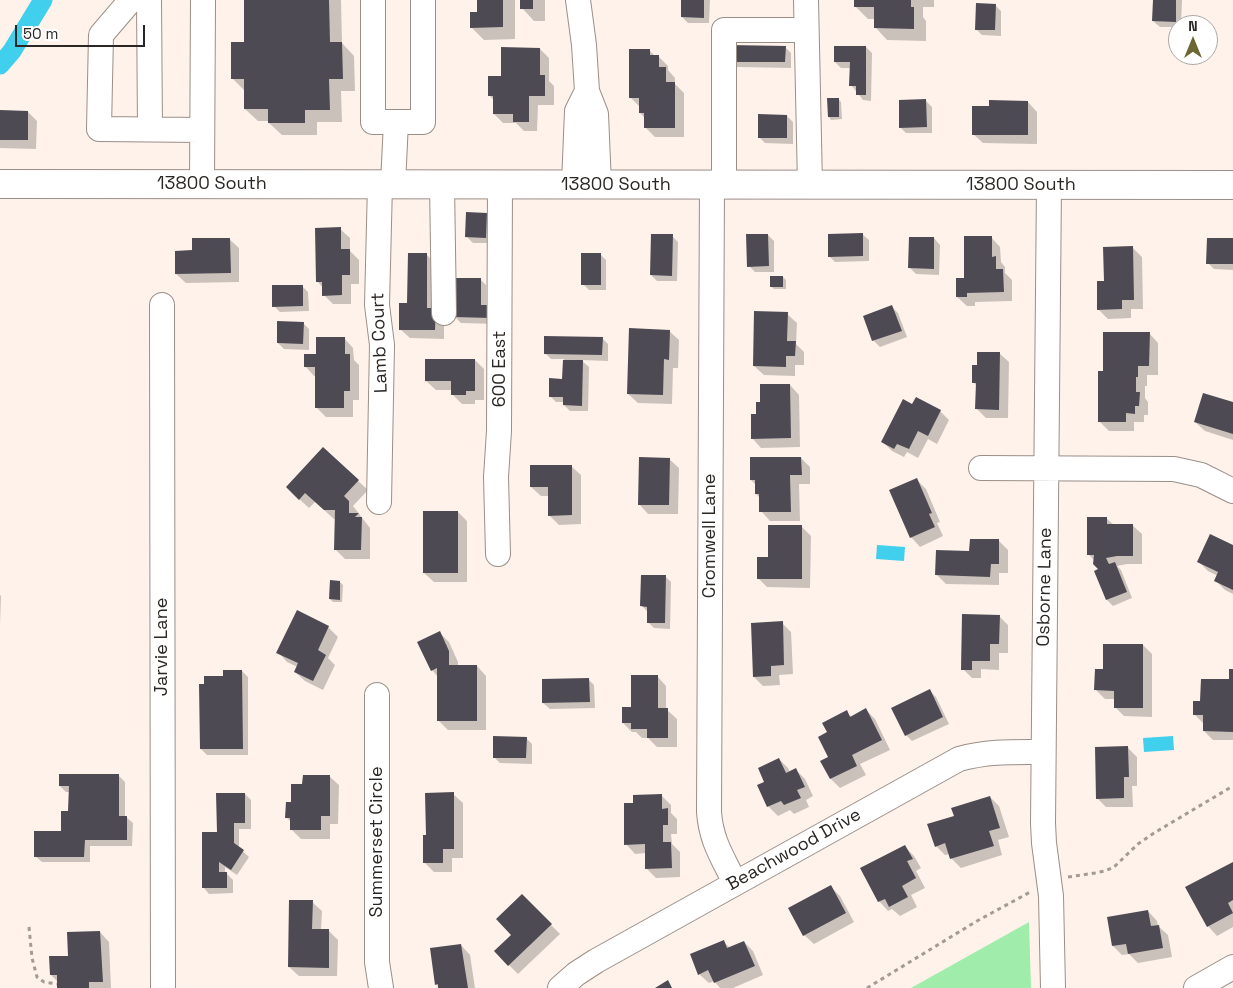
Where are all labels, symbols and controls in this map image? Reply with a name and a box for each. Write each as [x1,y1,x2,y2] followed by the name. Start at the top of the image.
[18,15,148,47] scale bar
[1168,15,1218,65] north arrow
[1188,17,1198,35] text: N
[23,24,58,43] text: 50 m
[157,173,267,195] street label: 13800 South
[561,174,671,196] street label: 13800 South
[966,174,1076,196] street label: 13800 South
[367,292,393,394] street label: Lamb Court
[489,331,511,407] street label: 600 East
[699,474,721,598] street label: Cromwell Lane
[1033,527,1057,647] street label: Osborne Lane
[151,598,173,696] street label: Jarvie Lane
[366,766,388,918] street label: Summerset Circle
[723,804,865,896] street label: Beachwood Drive

